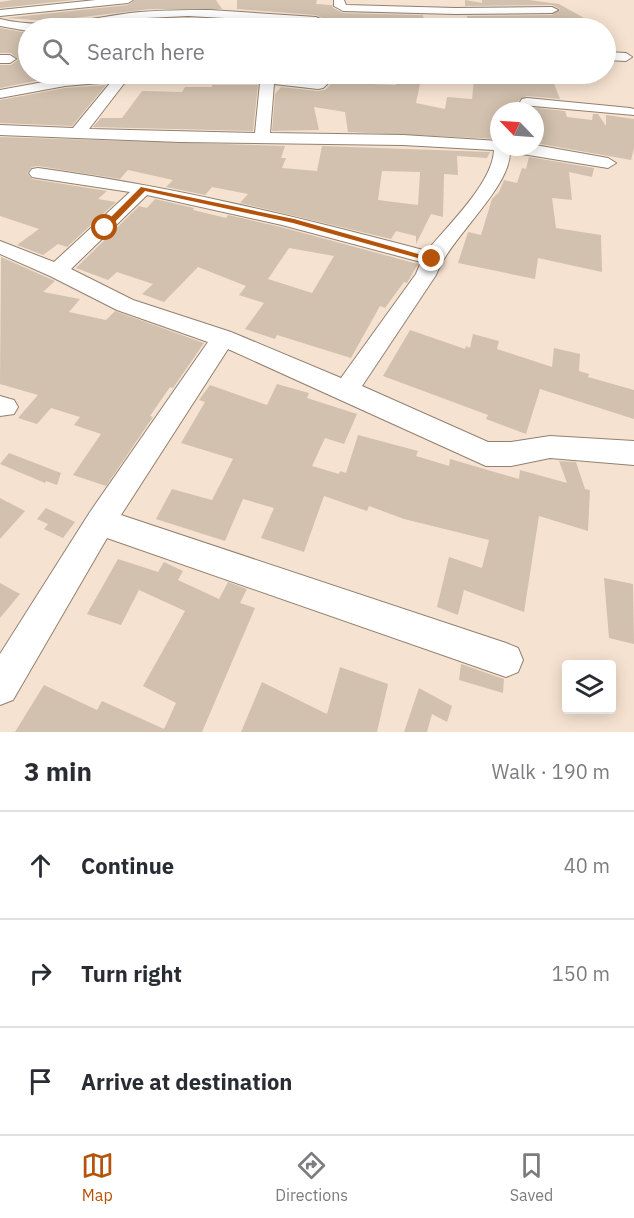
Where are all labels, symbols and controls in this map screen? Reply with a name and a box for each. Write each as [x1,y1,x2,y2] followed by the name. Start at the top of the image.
[18,18,616,84] search box
[39,35,72,68] icon: search
[87,37,205,66] text: Search here
[490,102,544,156] north arrow
[91,214,117,240] route start
[418,245,444,271] route end
[562,660,616,714] map controls
[562,660,616,714] button: layers
[24,754,92,788] text: 3 min
[492,758,610,785] text: Walk · 190 m
[24,849,57,882] icon: ahead
[81,851,174,880] text: Continue
[564,852,610,879] text: 40 m
[24,957,57,990] icon: right
[81,959,182,988] text: Turn right
[552,960,610,987] text: 150 m
[24,1065,57,1098] icon: arrive
[81,1067,292,1096] text: Arrive at destination
[81,1149,114,1205] tab: Map
[275,1149,348,1205] tab: Directions
[510,1149,553,1205] tab: Saved

